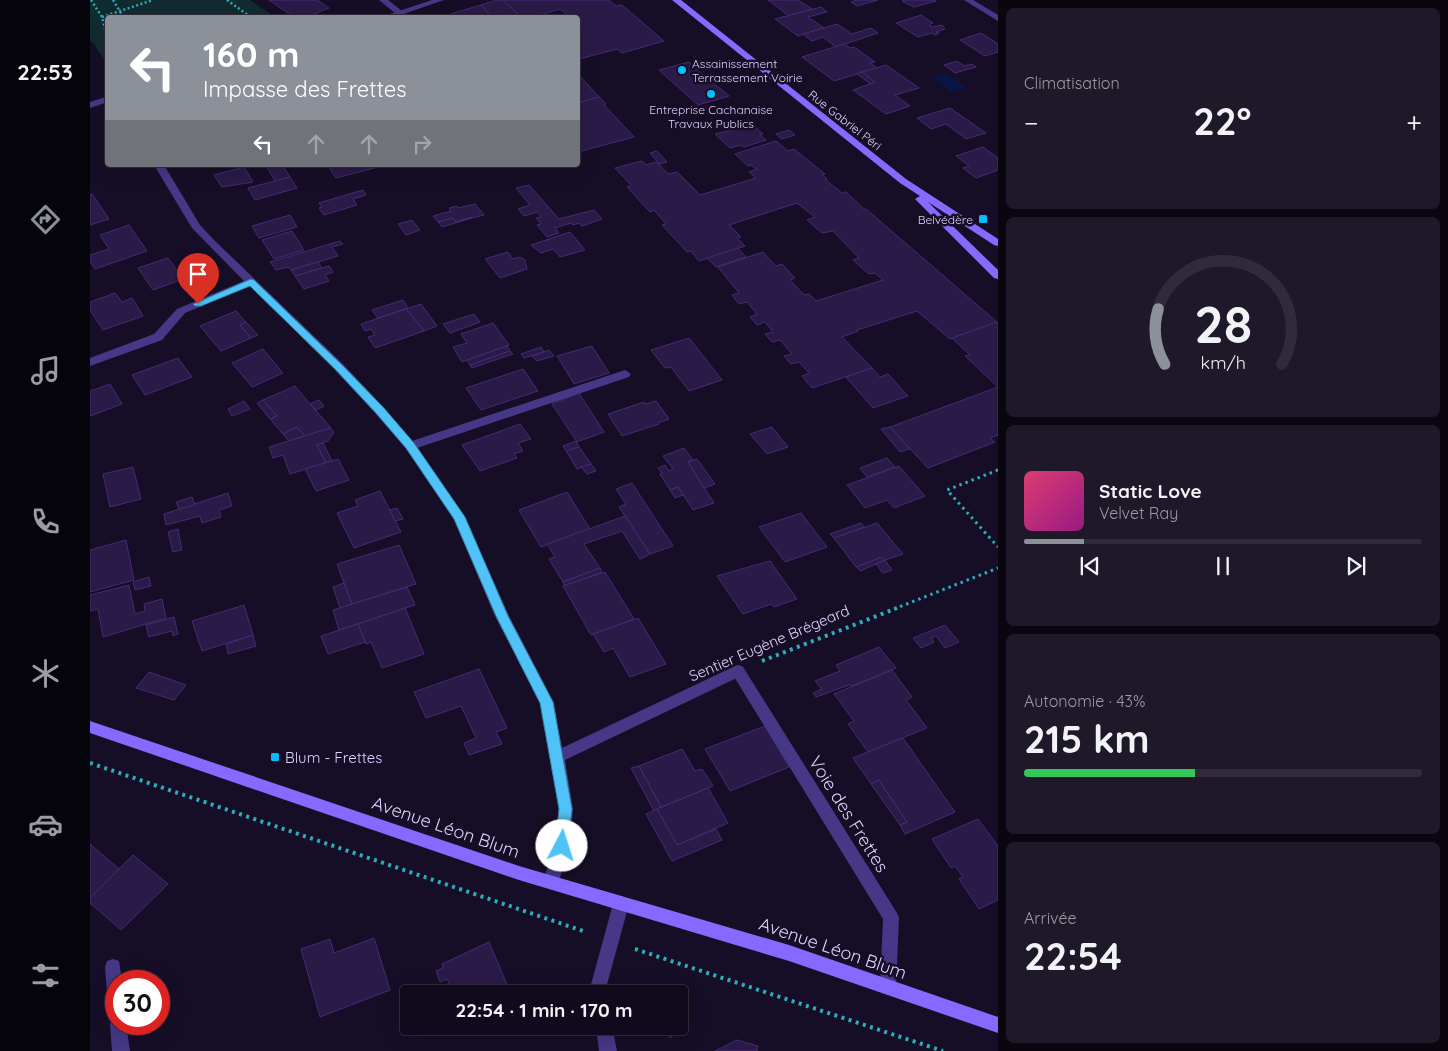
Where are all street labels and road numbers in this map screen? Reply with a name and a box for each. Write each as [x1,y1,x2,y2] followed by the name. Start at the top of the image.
[805,87,885,153] street label: Rue Gabriel Péri
[686,601,852,685] street label: Sentier Eugène Brégeard
[804,751,894,877] street label: Voie des Frettes
[369,791,523,863] street label: Avenue Léon Blum
[756,912,910,984] street label: Avenue Léon Blum

